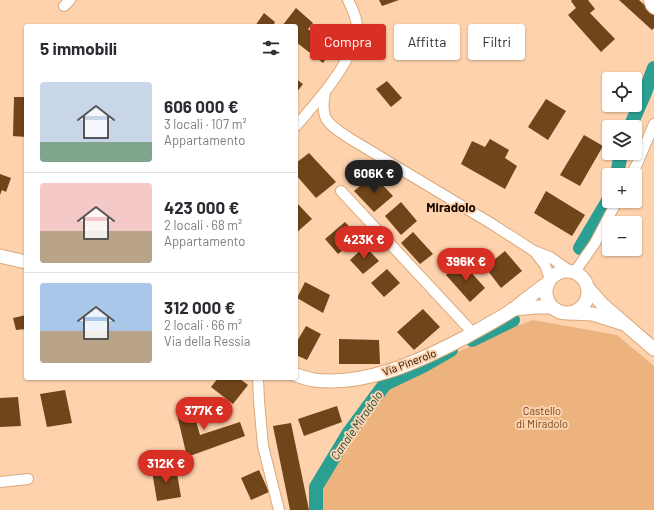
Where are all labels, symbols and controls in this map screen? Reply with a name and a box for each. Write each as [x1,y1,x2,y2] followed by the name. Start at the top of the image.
[310,24,386,60] chip: Compra
[394,24,460,60] chip: Affitta
[468,24,525,60] chip: Filtri
[260,37,282,59] icon: filters
[40,38,117,58] text: 5 immobili
[602,72,642,256] map controls
[602,72,642,112] button: locate
[164,96,239,116] text: 606 000 €
[72,98,120,146] icon: home
[164,116,247,132] text: 3 locali · 107 m²
[602,120,642,160] button: layers
[164,132,245,148] text: Appartamento
[341,160,407,194] pin: 606K €
[354,165,394,181] text: 606K €
[602,168,642,208] button: +
[164,197,239,217] text: 423 000 €
[72,199,120,247] icon: home
[426,199,476,215] district label: Miradolo
[602,216,642,256] button: −
[164,217,242,233] text: 2 locali · 68 m²
[331,226,397,260] pin: 423K €
[344,231,384,247] text: 423K €
[164,233,245,249] text: Appartamento
[433,248,499,282] pin: 396K €
[446,253,486,269] text: 396K €
[164,297,235,317] text: 312 000 €
[72,299,120,347] icon: home
[164,317,242,333] text: 2 locali · 66 m²
[164,333,250,349] text: Via della Ressia
[380,346,438,378] street label: Via Pinerolo
[327,388,385,462] water label: Canale Miradolo
[171,397,237,431] pin: 377K €
[185,402,223,418] text: 377K €
[516,404,568,430] park label: Castello di Miradolo
[133,450,199,484] pin: 312K €
[147,455,185,471] text: 312K €

